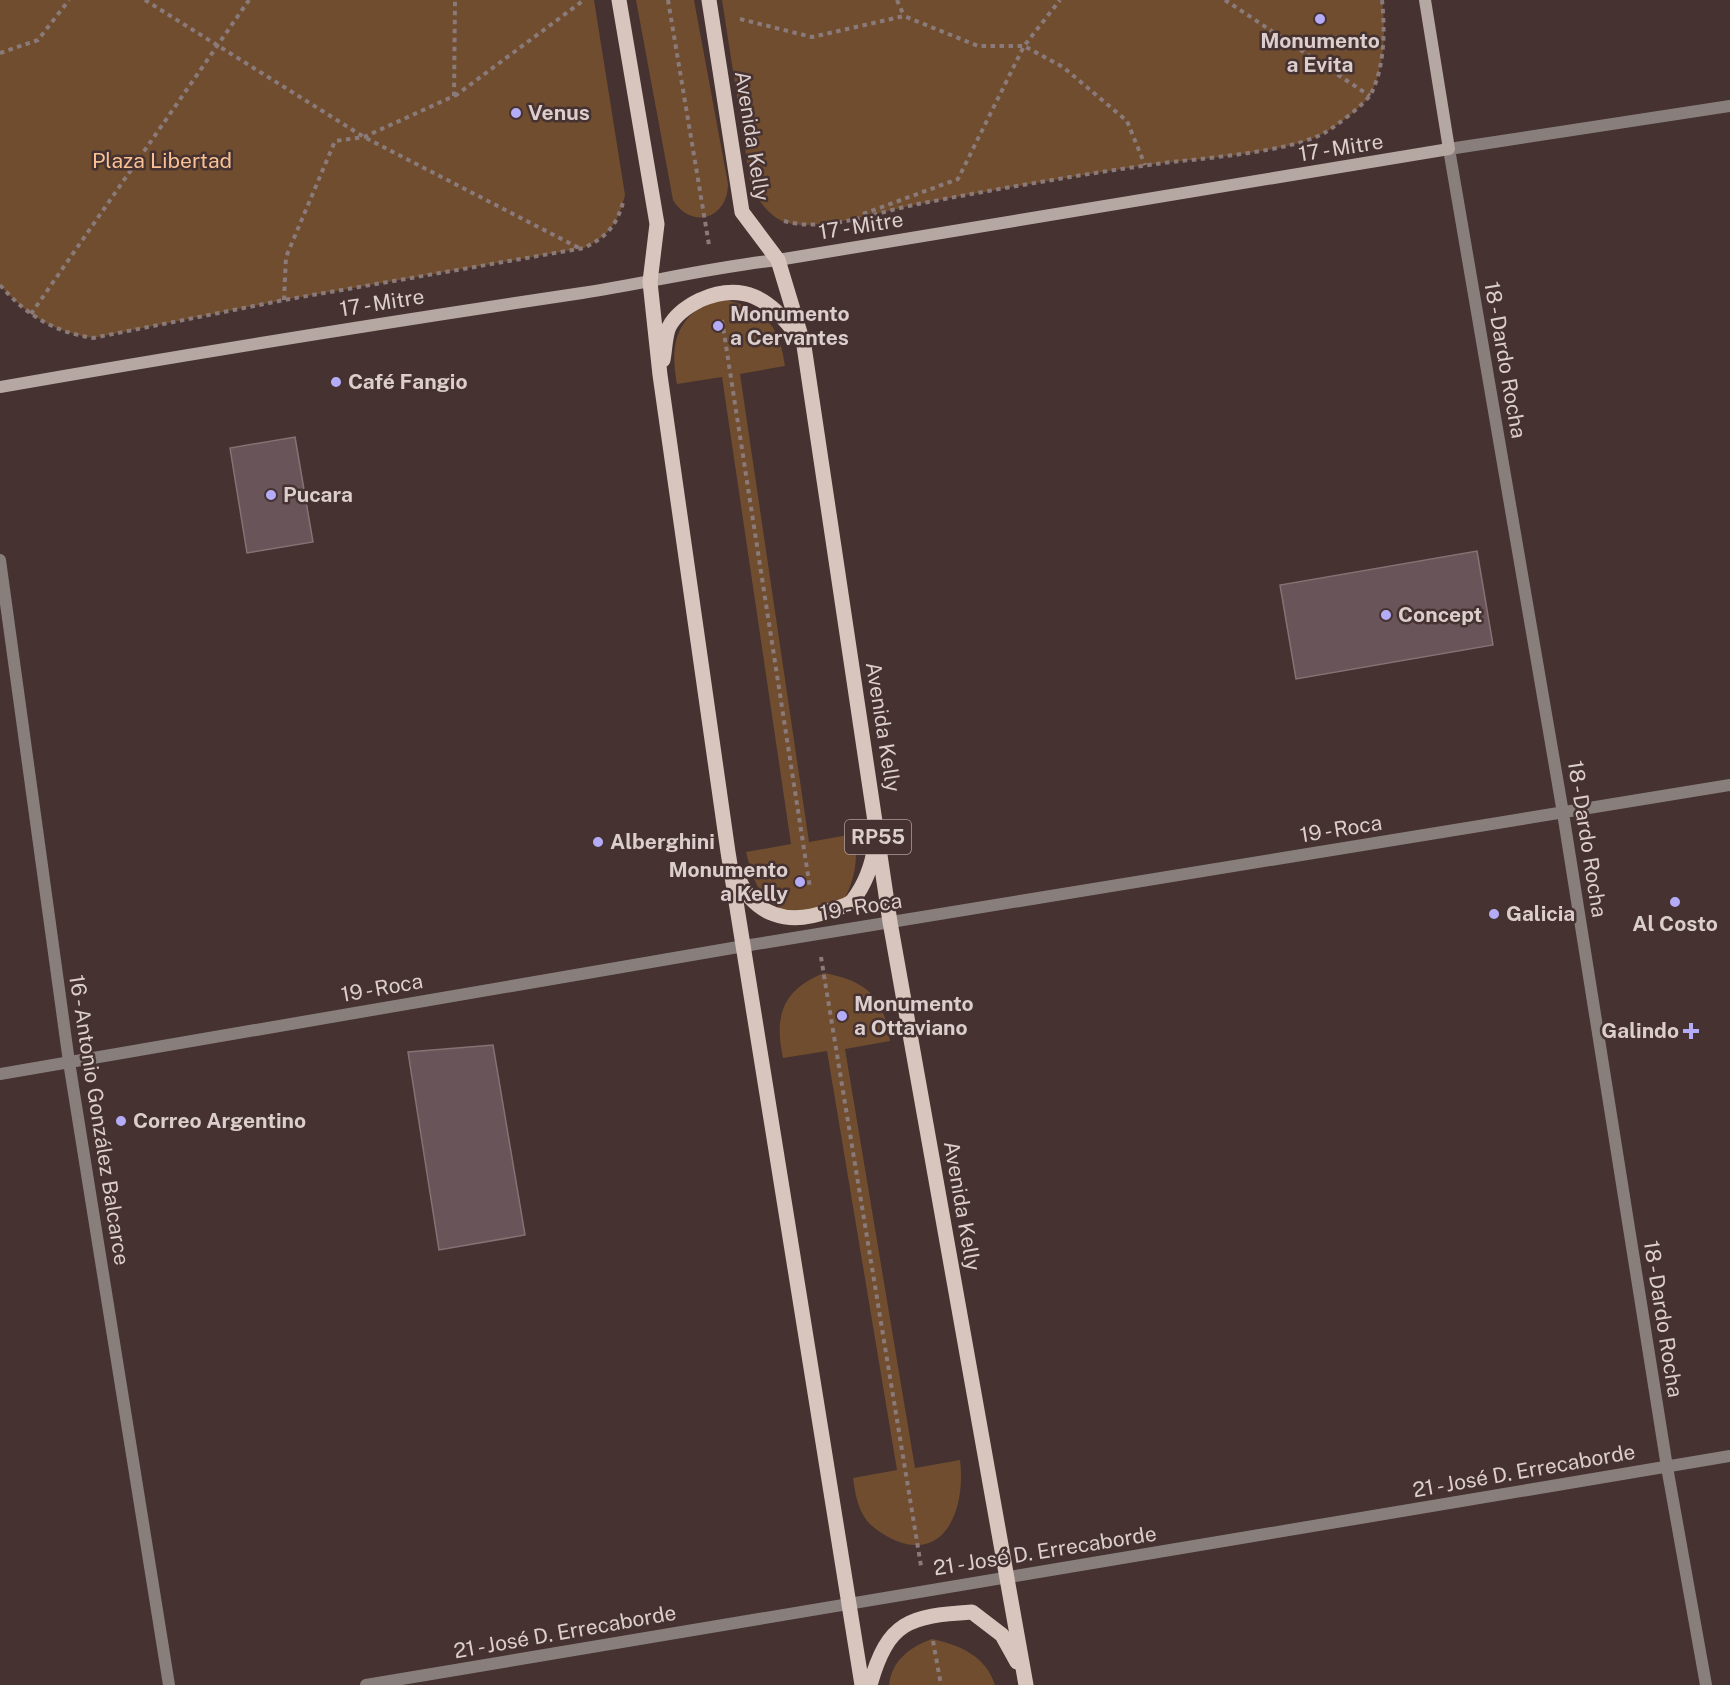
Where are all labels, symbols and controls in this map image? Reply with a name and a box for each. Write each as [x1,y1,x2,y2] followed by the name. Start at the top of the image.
[1313,12,1327,26] marker: Monumento a Evita
[1260,28,1380,77] place label: Monumento a Evita
[730,69,775,203] street label: Avenida Kelly
[528,100,590,125] place label: Venus
[509,106,523,120] marker: Venus
[1297,128,1385,167] street label: 17 - Mitre
[92,148,232,173] park label: Plaza Libertad
[817,206,905,245] street label: 17 - Mitre
[1479,280,1532,440] street label: 18 - Dardo Rocha
[338,283,426,322] street label: 17 - Mitre
[730,301,850,350] place label: Monumento a Cervantes
[711,319,725,333] marker: Monumento a Cervantes
[348,369,467,394] place label: Café Fangio
[329,375,343,389] marker: Café Fangio
[283,482,353,507] place label: Pucara
[264,488,278,502] marker: Pucara
[1398,602,1482,627] place label: Concept
[1379,608,1393,622] marker: Concept
[861,660,906,794] street label: Avenida Kelly
[1563,759,1612,919] street label: 18 - Dardo Rocha
[1298,810,1384,847] street label: 19 - Roca
[845,820,911,854] road number: RP55
[610,829,715,854] place label: Alberghini
[591,835,605,849] marker: Alberghini
[668,857,788,906] place label: Monumento a Kelly
[793,875,807,889] marker: Monumento a Kelly
[818,888,904,925] street label: 19 - Roca
[1668,895,1682,909] marker: Al Costo
[1506,901,1575,926] place label: Galicia
[1487,907,1501,921] marker: Galicia
[1632,911,1718,936] place label: Al Costo
[339,968,425,1007] street label: 19 - Roca
[64,973,135,1267] street label: 16 - Antonio González Balcarce
[854,991,974,1040] place label: Monumento a Ottaviano
[835,1009,849,1023] marker: Monumento a Ottaviano
[1601,1018,1679,1043] place label: Galindo
[1684,1024,1698,1038] marker: Galindo
[133,1108,306,1133] place label: Correo Argentino
[114,1114,128,1128] marker: Correo Argentino
[939,1139,986,1273] street label: Avenida Kelly
[1639,1239,1688,1399] street label: 18 - Dardo Rocha
[1411,1439,1637,1502] street label: 21 - José D. Errecaborde
[932,1521,1158,1580] street label: 21 - José D. Errecaborde
[452,1600,678,1663] street label: 21 - José D. Errecaborde

